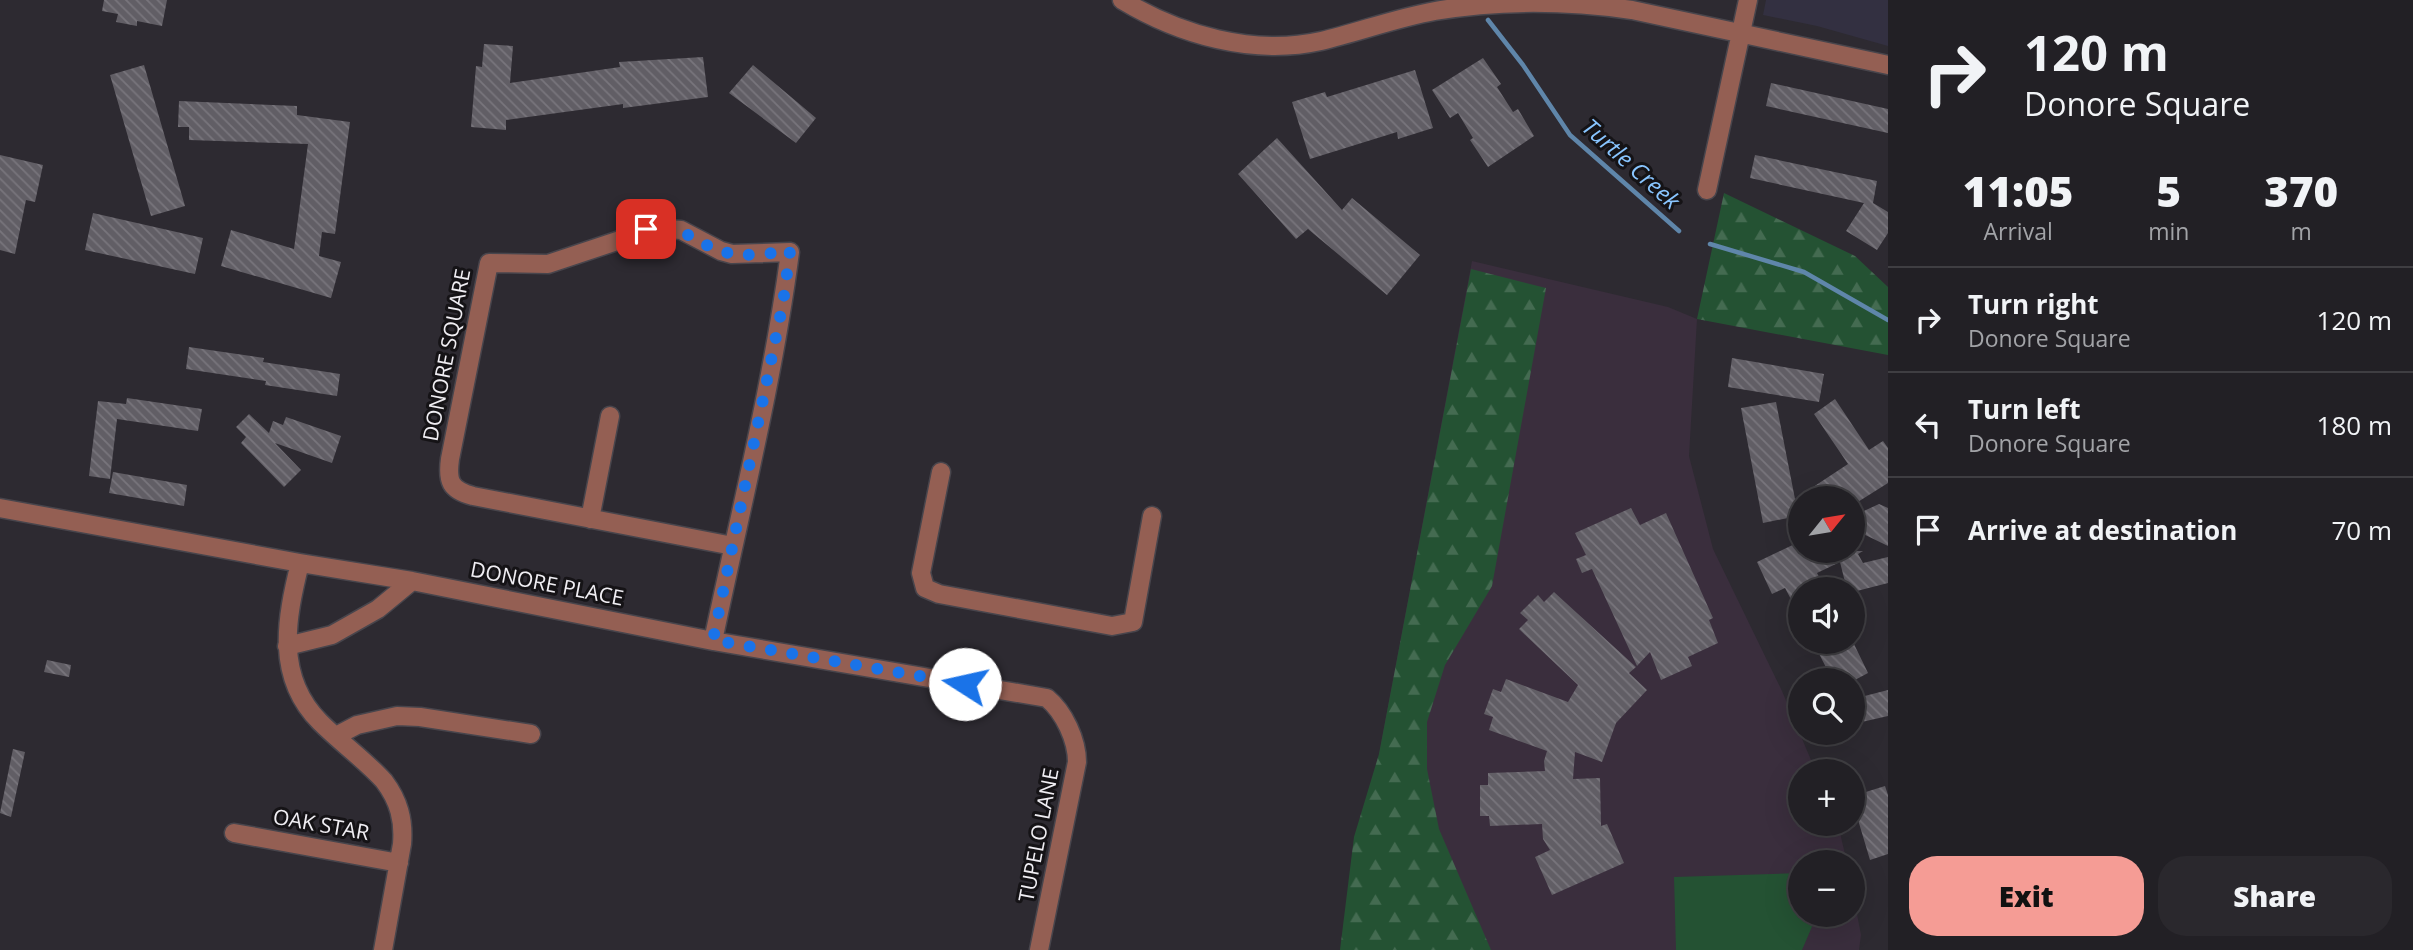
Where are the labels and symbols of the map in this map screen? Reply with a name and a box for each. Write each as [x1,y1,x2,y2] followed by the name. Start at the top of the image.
[1576,111,1688,216] water label: Turtle Creek
[616,199,676,259] pin
[416,266,476,443] street label: DONORE SQUARE
[1788,486,1866,564] north arrow
[468,554,626,612] street label: DONORE PLACE
[928,647,1002,721] position arrow
[1011,766,1065,904] street label: TUPELO LANE
[271,802,372,846] street label: OAK STAR

